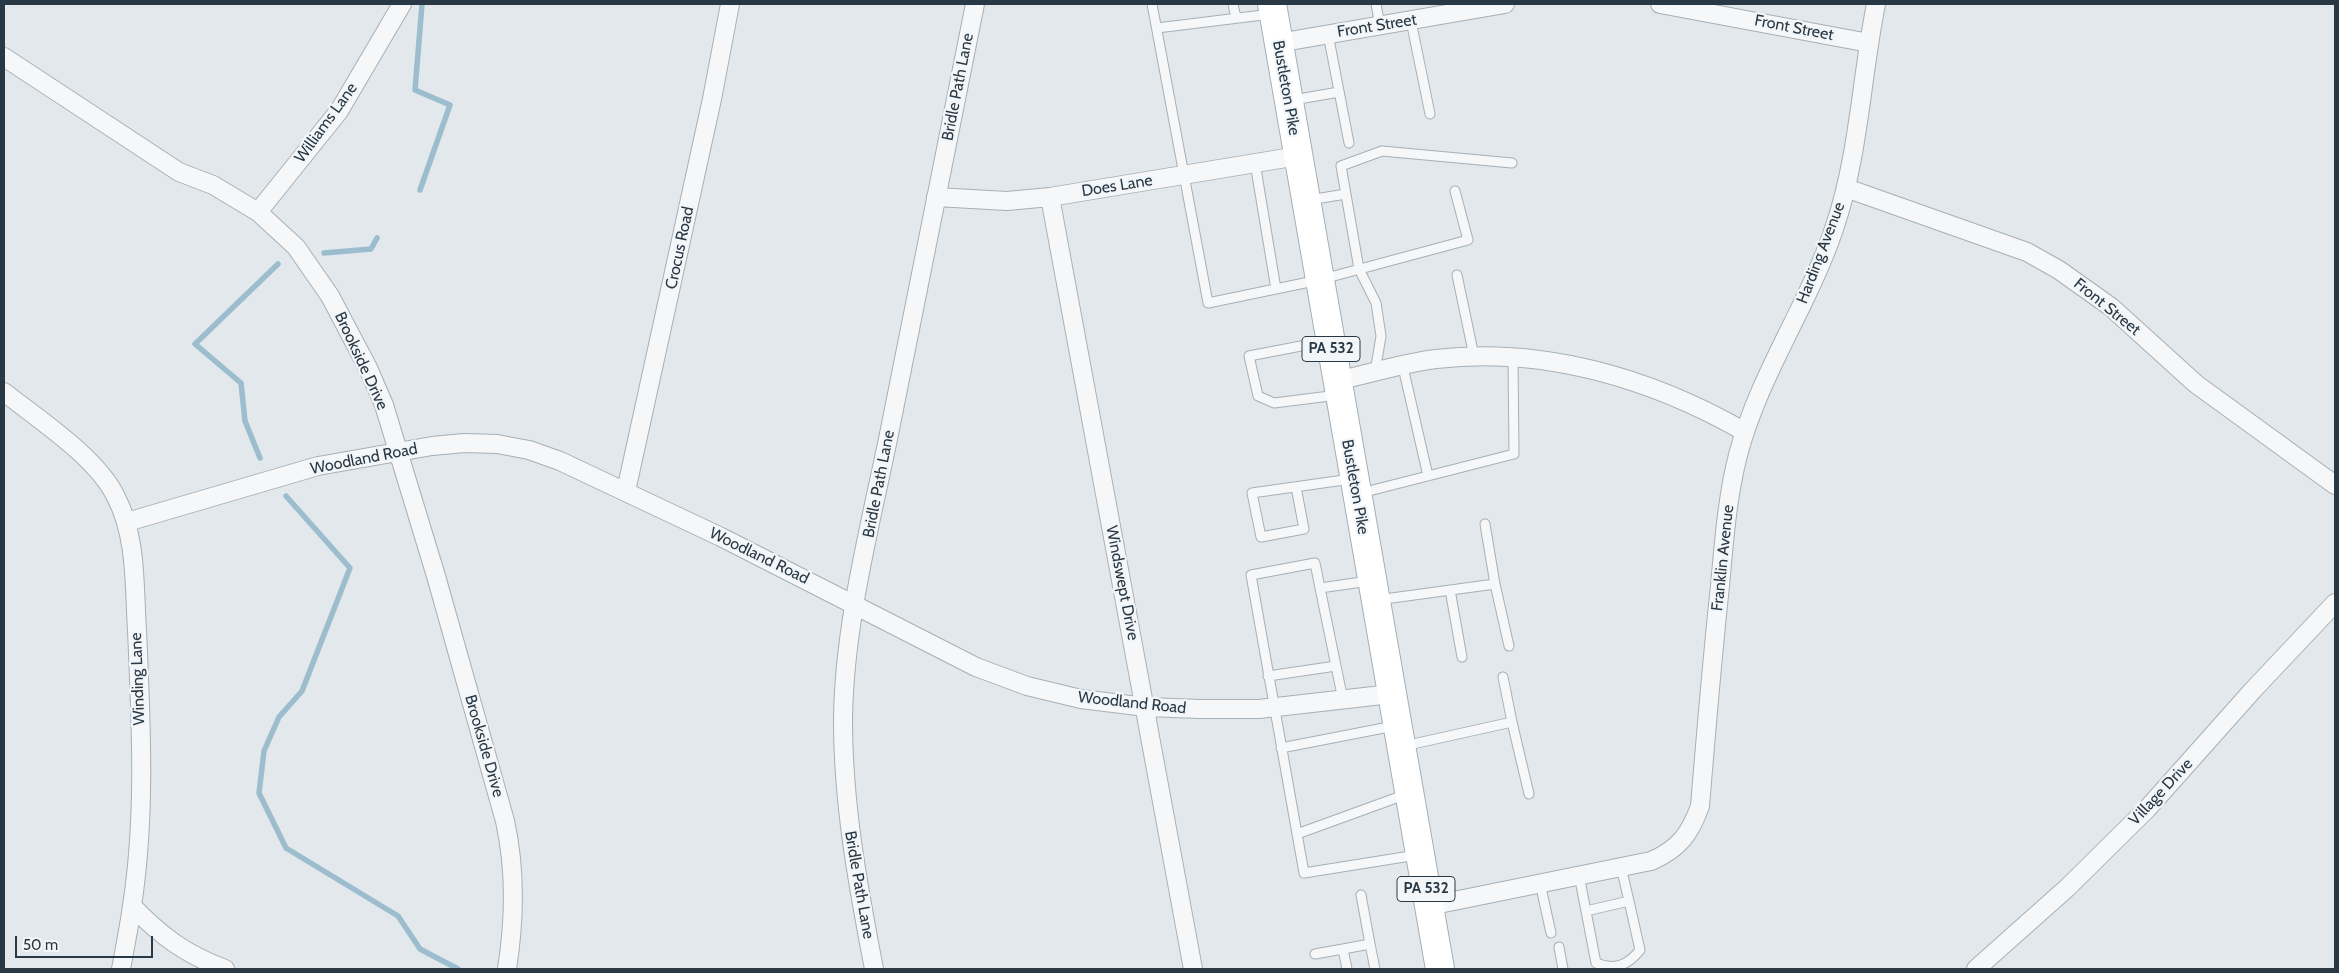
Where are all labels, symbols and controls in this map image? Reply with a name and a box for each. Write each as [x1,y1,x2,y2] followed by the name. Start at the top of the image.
[1336,10,1418,42] street label: Front Street
[1753,11,1835,45] street label: Front Street
[938,32,978,142] street label: Bridle Path Lane
[1268,39,1304,137] street label: Bustleton Pike
[291,79,361,167] street label: Williams Lane
[1080,171,1154,201] street label: Does Lane
[1793,200,1849,306] street label: Harding Avenue
[662,205,698,291] street label: Crocus Road
[2070,274,2144,340] street label: Front Street
[330,309,392,413] street label: Brookside Drive
[1302,336,1360,362] road number: PA 532
[859,429,899,539] street label: Bridle Path Lane
[1337,438,1373,536] street label: Bustleton Pike
[309,439,419,479] street label: Woodland Road
[1708,504,1738,612] street label: Franklin Avenue
[706,524,812,588] street label: Woodland Road
[1101,524,1143,642] street label: Windswept Drive
[127,632,149,726] street label: Winding Lane
[1077,688,1187,718] street label: Woodland Road
[460,693,508,799] street label: Brookside Drive
[2125,754,2197,830] street label: Village Drive
[840,830,878,940] street label: Bridle Path Lane
[1397,876,1455,902] road number: PA 532
[18,926,155,958] scale bar
[23,936,58,954] text: 50 m

